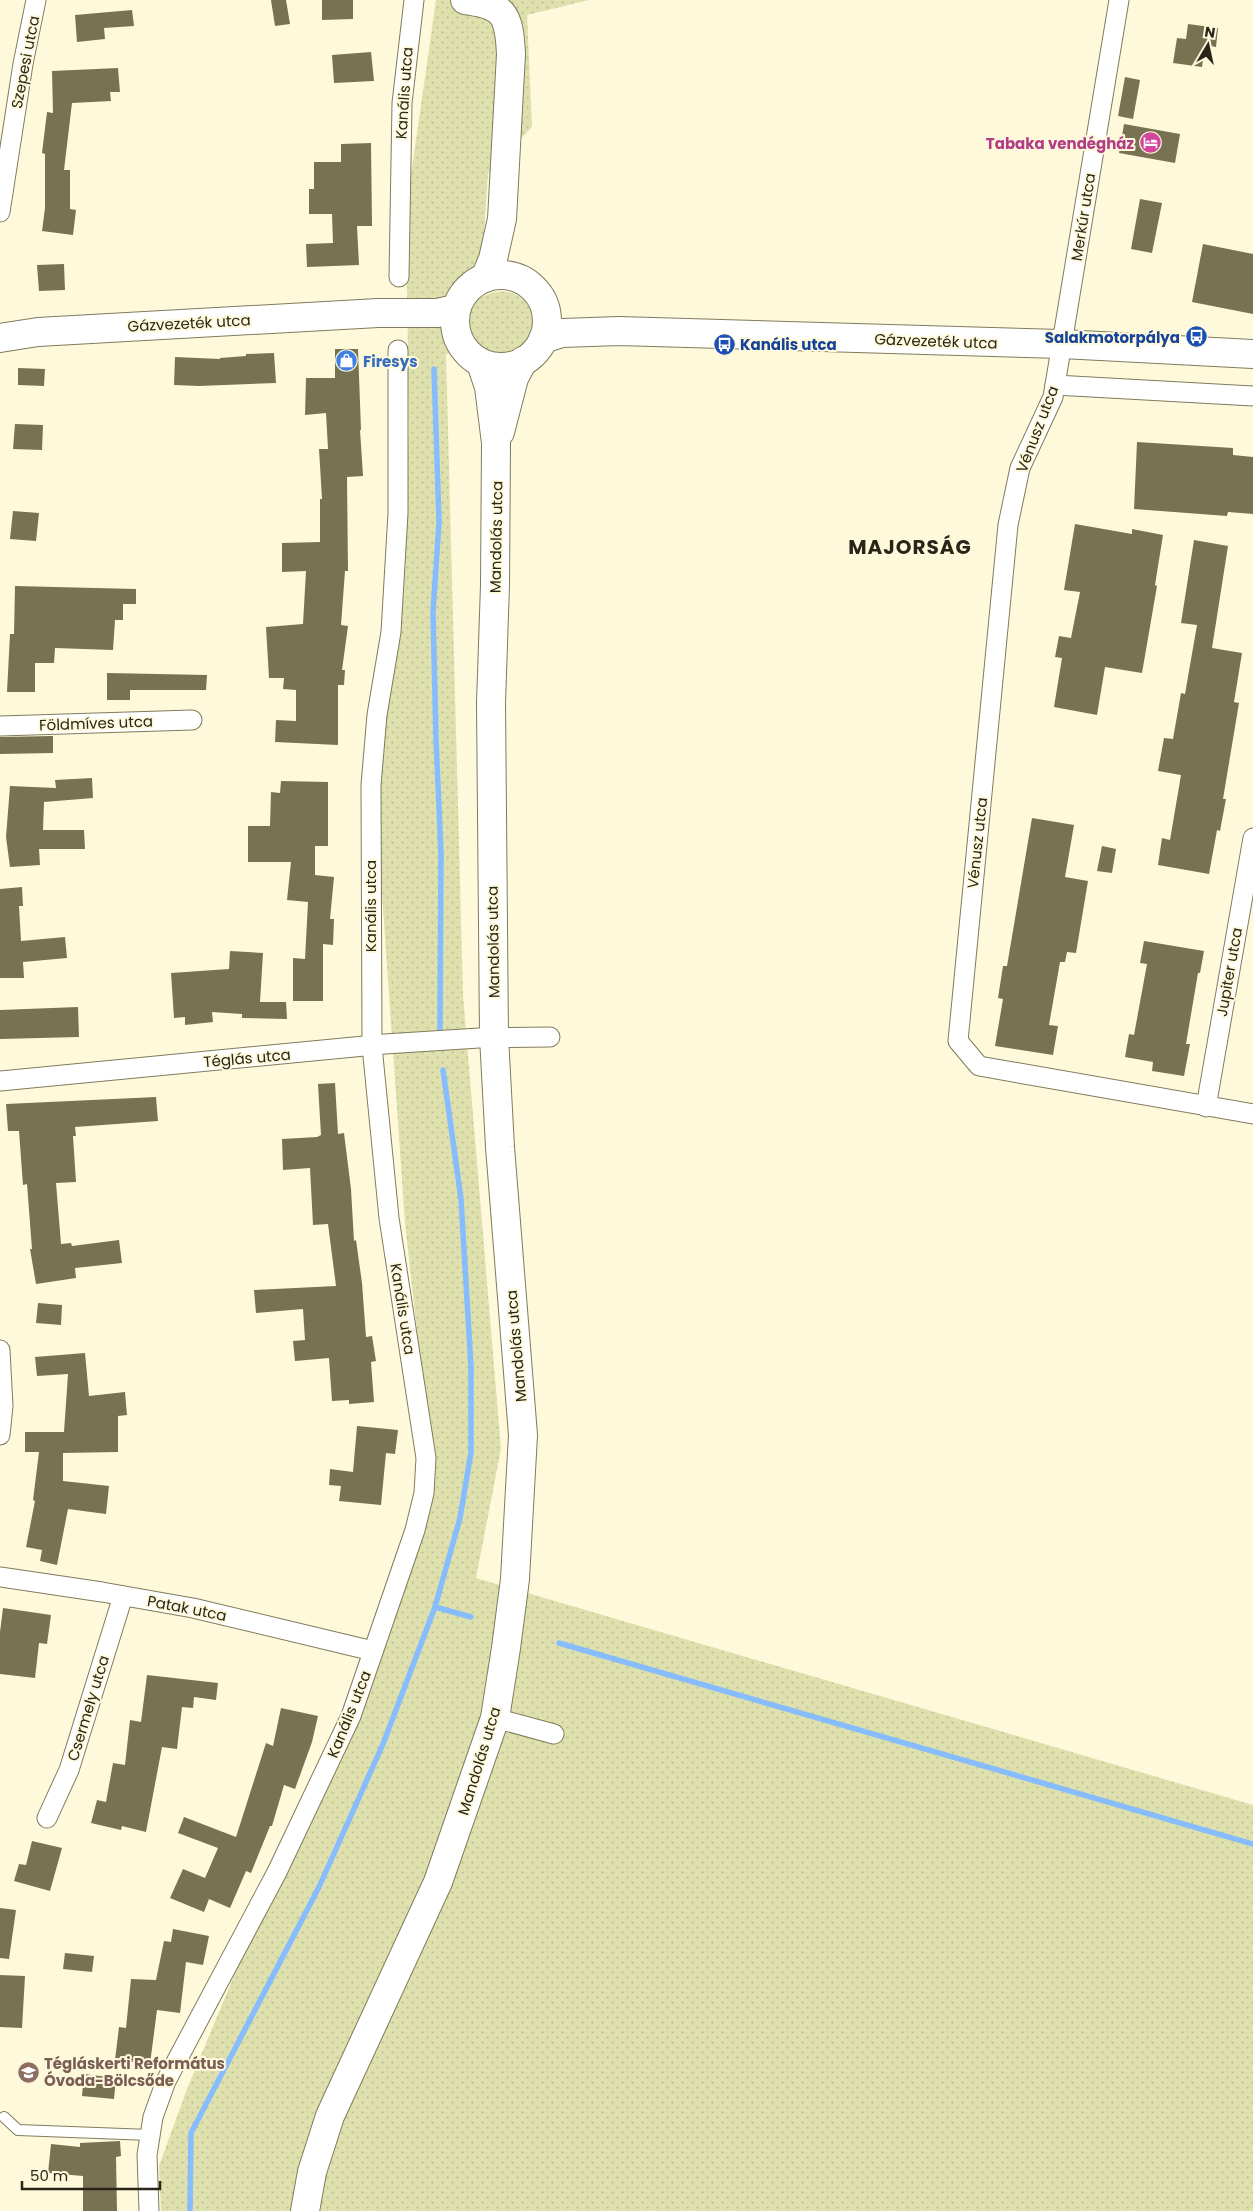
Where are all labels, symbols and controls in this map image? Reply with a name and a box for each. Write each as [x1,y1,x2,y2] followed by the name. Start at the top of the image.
[6,14,44,110] street label: Szepesi utca
[1183,20,1233,70] north arrow
[1203,21,1217,43] text: N
[390,46,418,140] street label: Kanális utca
[1138,131,1162,155] hotel icon: Tabaka vendégház
[986,133,1134,154] place label: Tabaka vendégház
[1066,171,1100,263] street label: Merkúr utca
[127,309,251,337] street label: Gázvezeték utca
[1184,325,1208,349] bus stop icon: Salakmotorpálya
[1045,327,1180,348] place label: Salakmotorpálya
[874,328,998,354] street label: Gázvezeték utca
[712,332,736,356] bus stop icon: Kanális utca
[740,334,837,355] place label: Kanális utca
[335,349,359,373] shop icon: Firesys
[363,351,418,372] place label: Firesys
[1011,382,1063,476] street label: Vénusz utca
[485,481,507,593] street label: Mandolás utca
[848,533,972,561] district label: MAJORSÁG
[39,711,153,735] street label: Földmíves utca
[962,796,992,890] street label: Vénusz utca
[360,860,381,952] street label: Kanális utca
[482,886,504,998] street label: Mandolás utca
[1211,926,1247,1018] street label: Jupiter utca
[202,1044,292,1072] street label: Téglás utca
[385,1262,421,1356] street label: Kanális utca
[501,1289,531,1403] street label: Mandolás utca
[146,1590,228,1626] street label: Patak utca
[62,1653,114,1763] street label: Csermely utca
[322,1667,376,1761] street label: Kanális utca
[453,1704,505,1818] street label: Mandolás utca
[44,2053,225,2091] place label: Tégláskerti Református Óvoda-Bölcsőde
[16,2060,40,2084] school or university icon: Tégláskerti Református Óvoda-Bölcsőde
[22,2158,160,2190] scale bar
[30,2165,68,2186] text: 50 m

